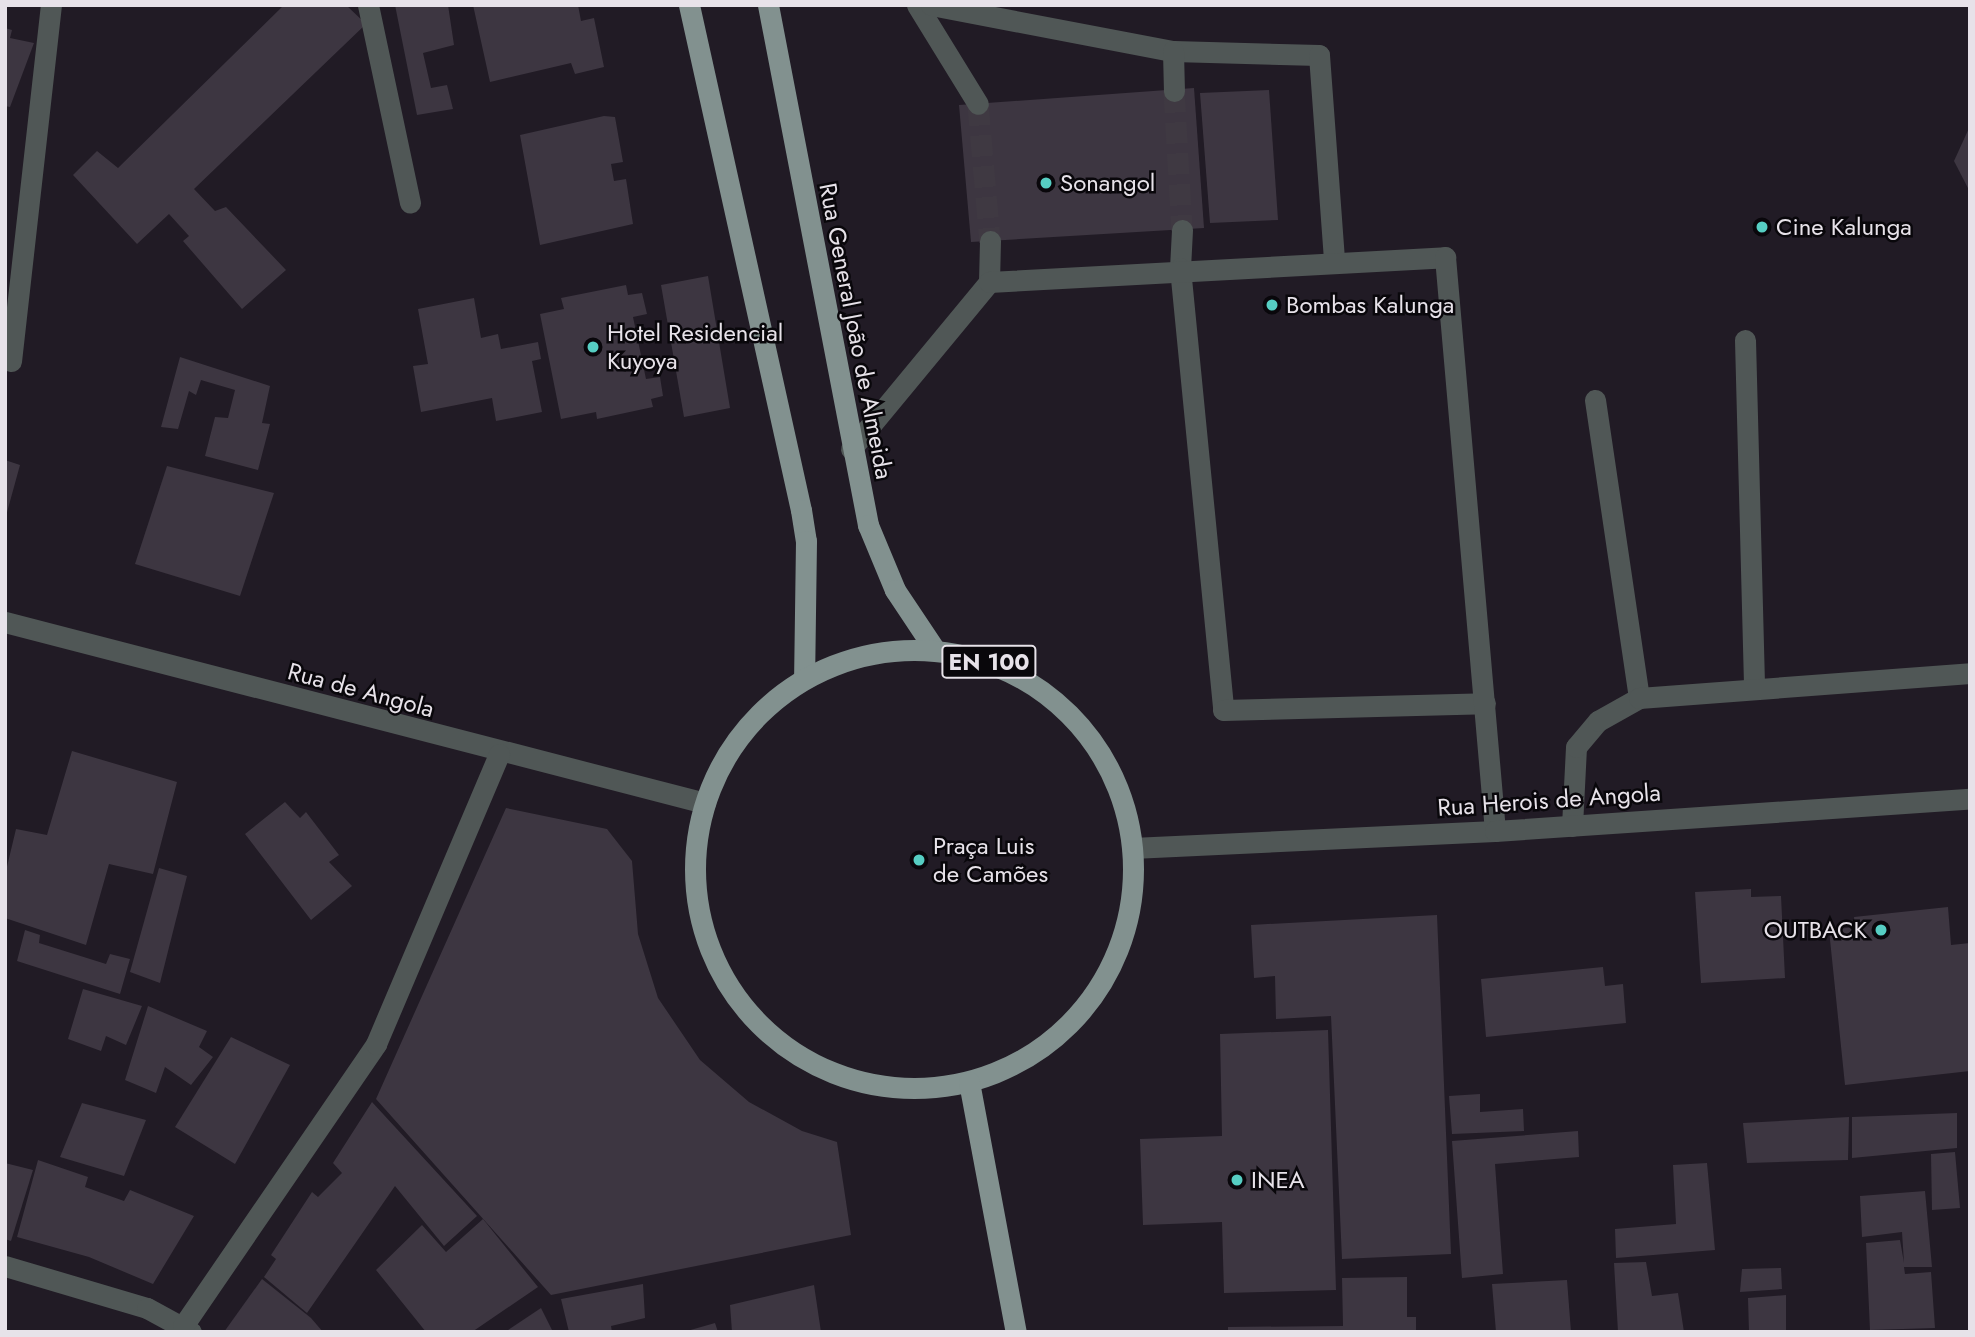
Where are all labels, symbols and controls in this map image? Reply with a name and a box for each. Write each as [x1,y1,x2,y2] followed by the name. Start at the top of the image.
[1060,169,1155,197] place label: Sonangol
[1038,175,1054,191] marker: Sonangol
[813,180,899,482] street label: Rua General João de Almeida
[1776,213,1912,241] place label: Cine Kalunga
[1754,219,1770,235] marker: Cine Kalunga
[1286,291,1454,319] place label: Bombas Kalunga
[1264,297,1280,313] marker: Bombas Kalunga
[607,319,783,375] place label: Hotel Residencial Kuyoya
[585,339,601,355] marker: Hotel Residencial Kuyoya
[940,642,1038,682] road number: EN 100
[285,657,437,723] street label: Rua de Angola
[1436,778,1662,822] street label: Rua Herois de Angola
[933,832,1048,888] place label: Praça Luis de Camões
[911,852,927,868] marker: Praça Luis de Camões
[1764,916,1867,944] place label: OUTBACK
[1873,922,1889,938] marker: OUTBACK
[1251,1166,1305,1194] place label: INEA
[1229,1172,1245,1188] marker: INEA

